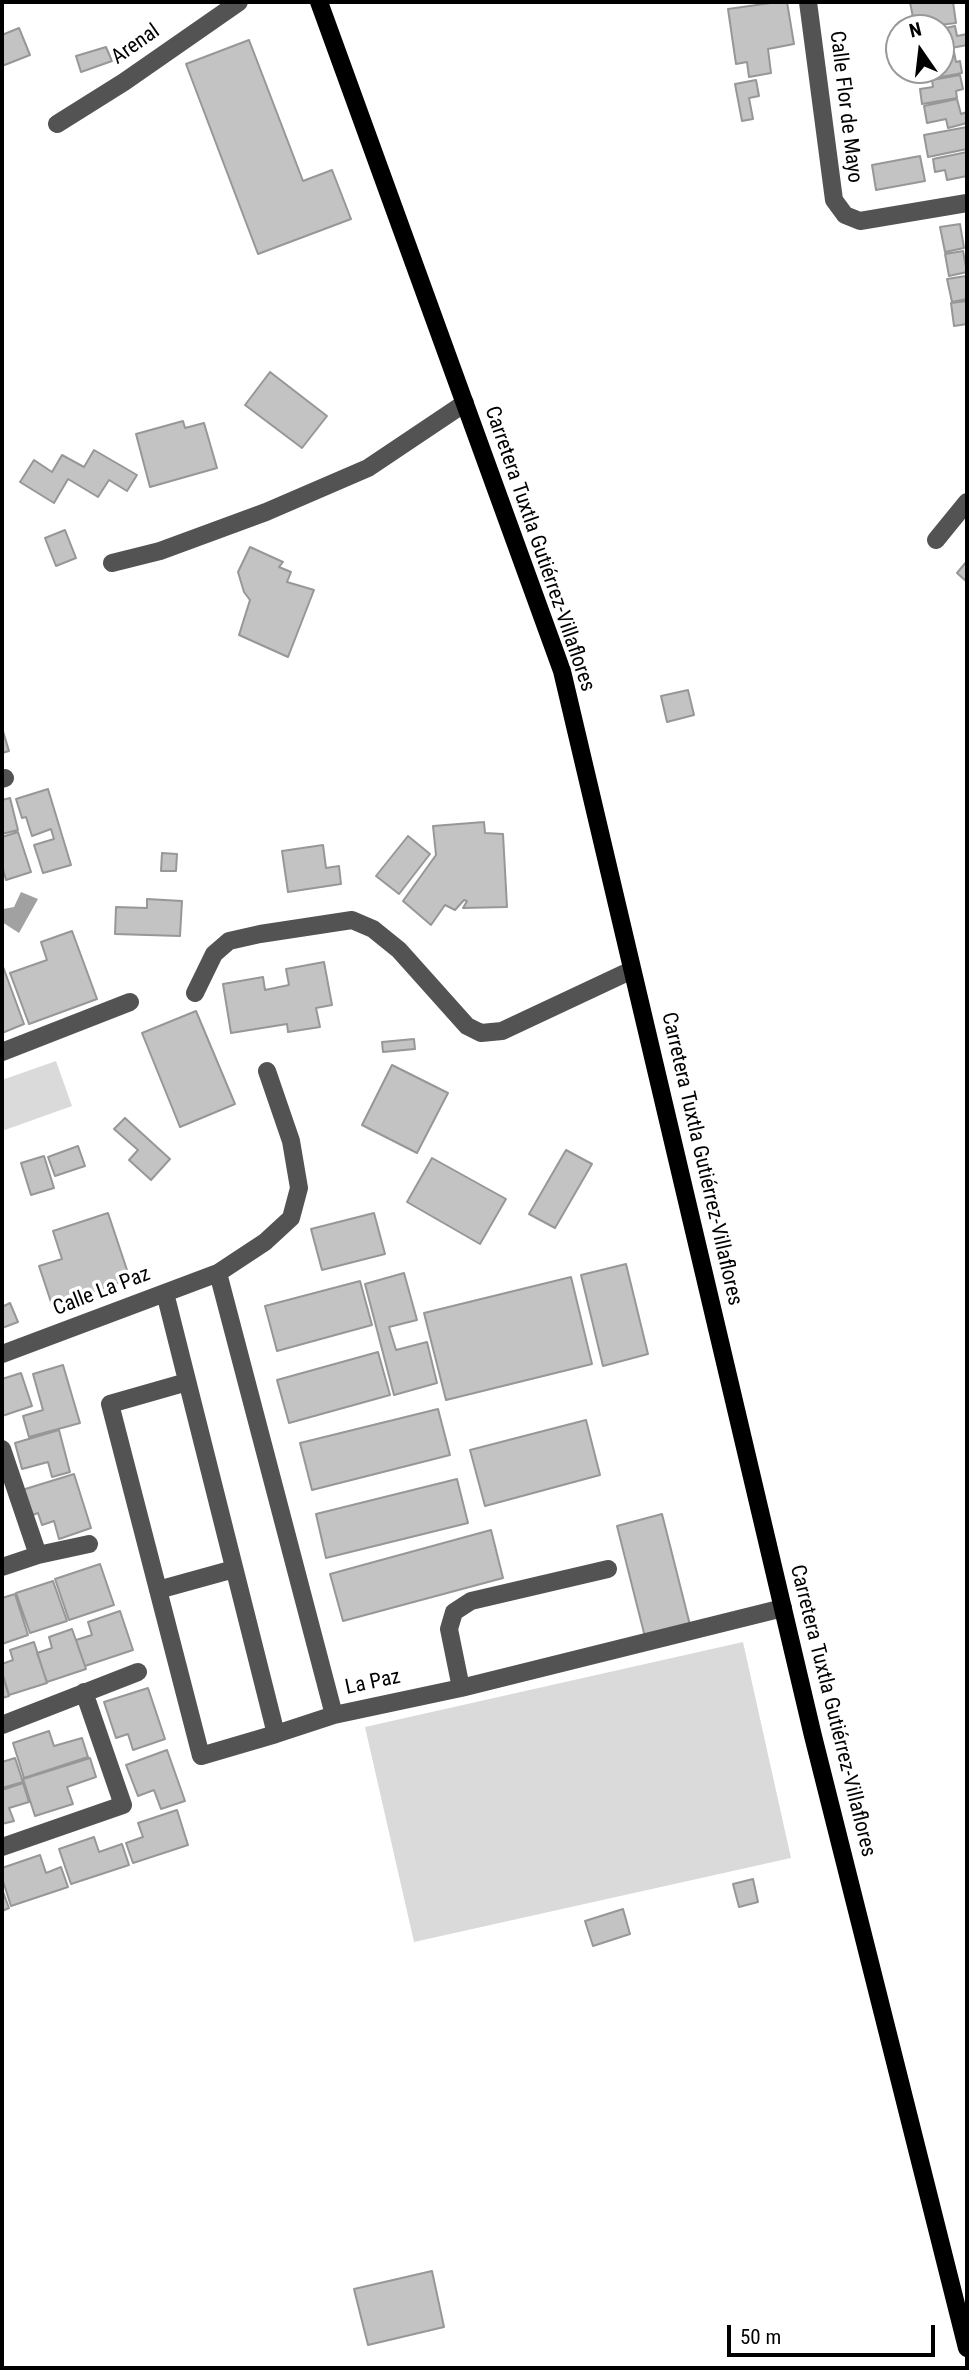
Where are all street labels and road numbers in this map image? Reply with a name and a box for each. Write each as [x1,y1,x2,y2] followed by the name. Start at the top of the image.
[107,19,165,71] street label: Arenal
[823,30,867,184] street label: Calle Flor de Mayo
[478,403,600,695] street label: Carretera Tuxtla Gutiérrez-Villaflores
[655,1010,747,1308] street label: Carretera Tuxtla Gutiérrez-Villaflores
[50,1262,154,1322] street label: Calle La Paz
[783,1562,881,1860] street label: Carretera Tuxtla Gutiérrez-Villaflores
[343,1665,403,1701] street label: La Paz

